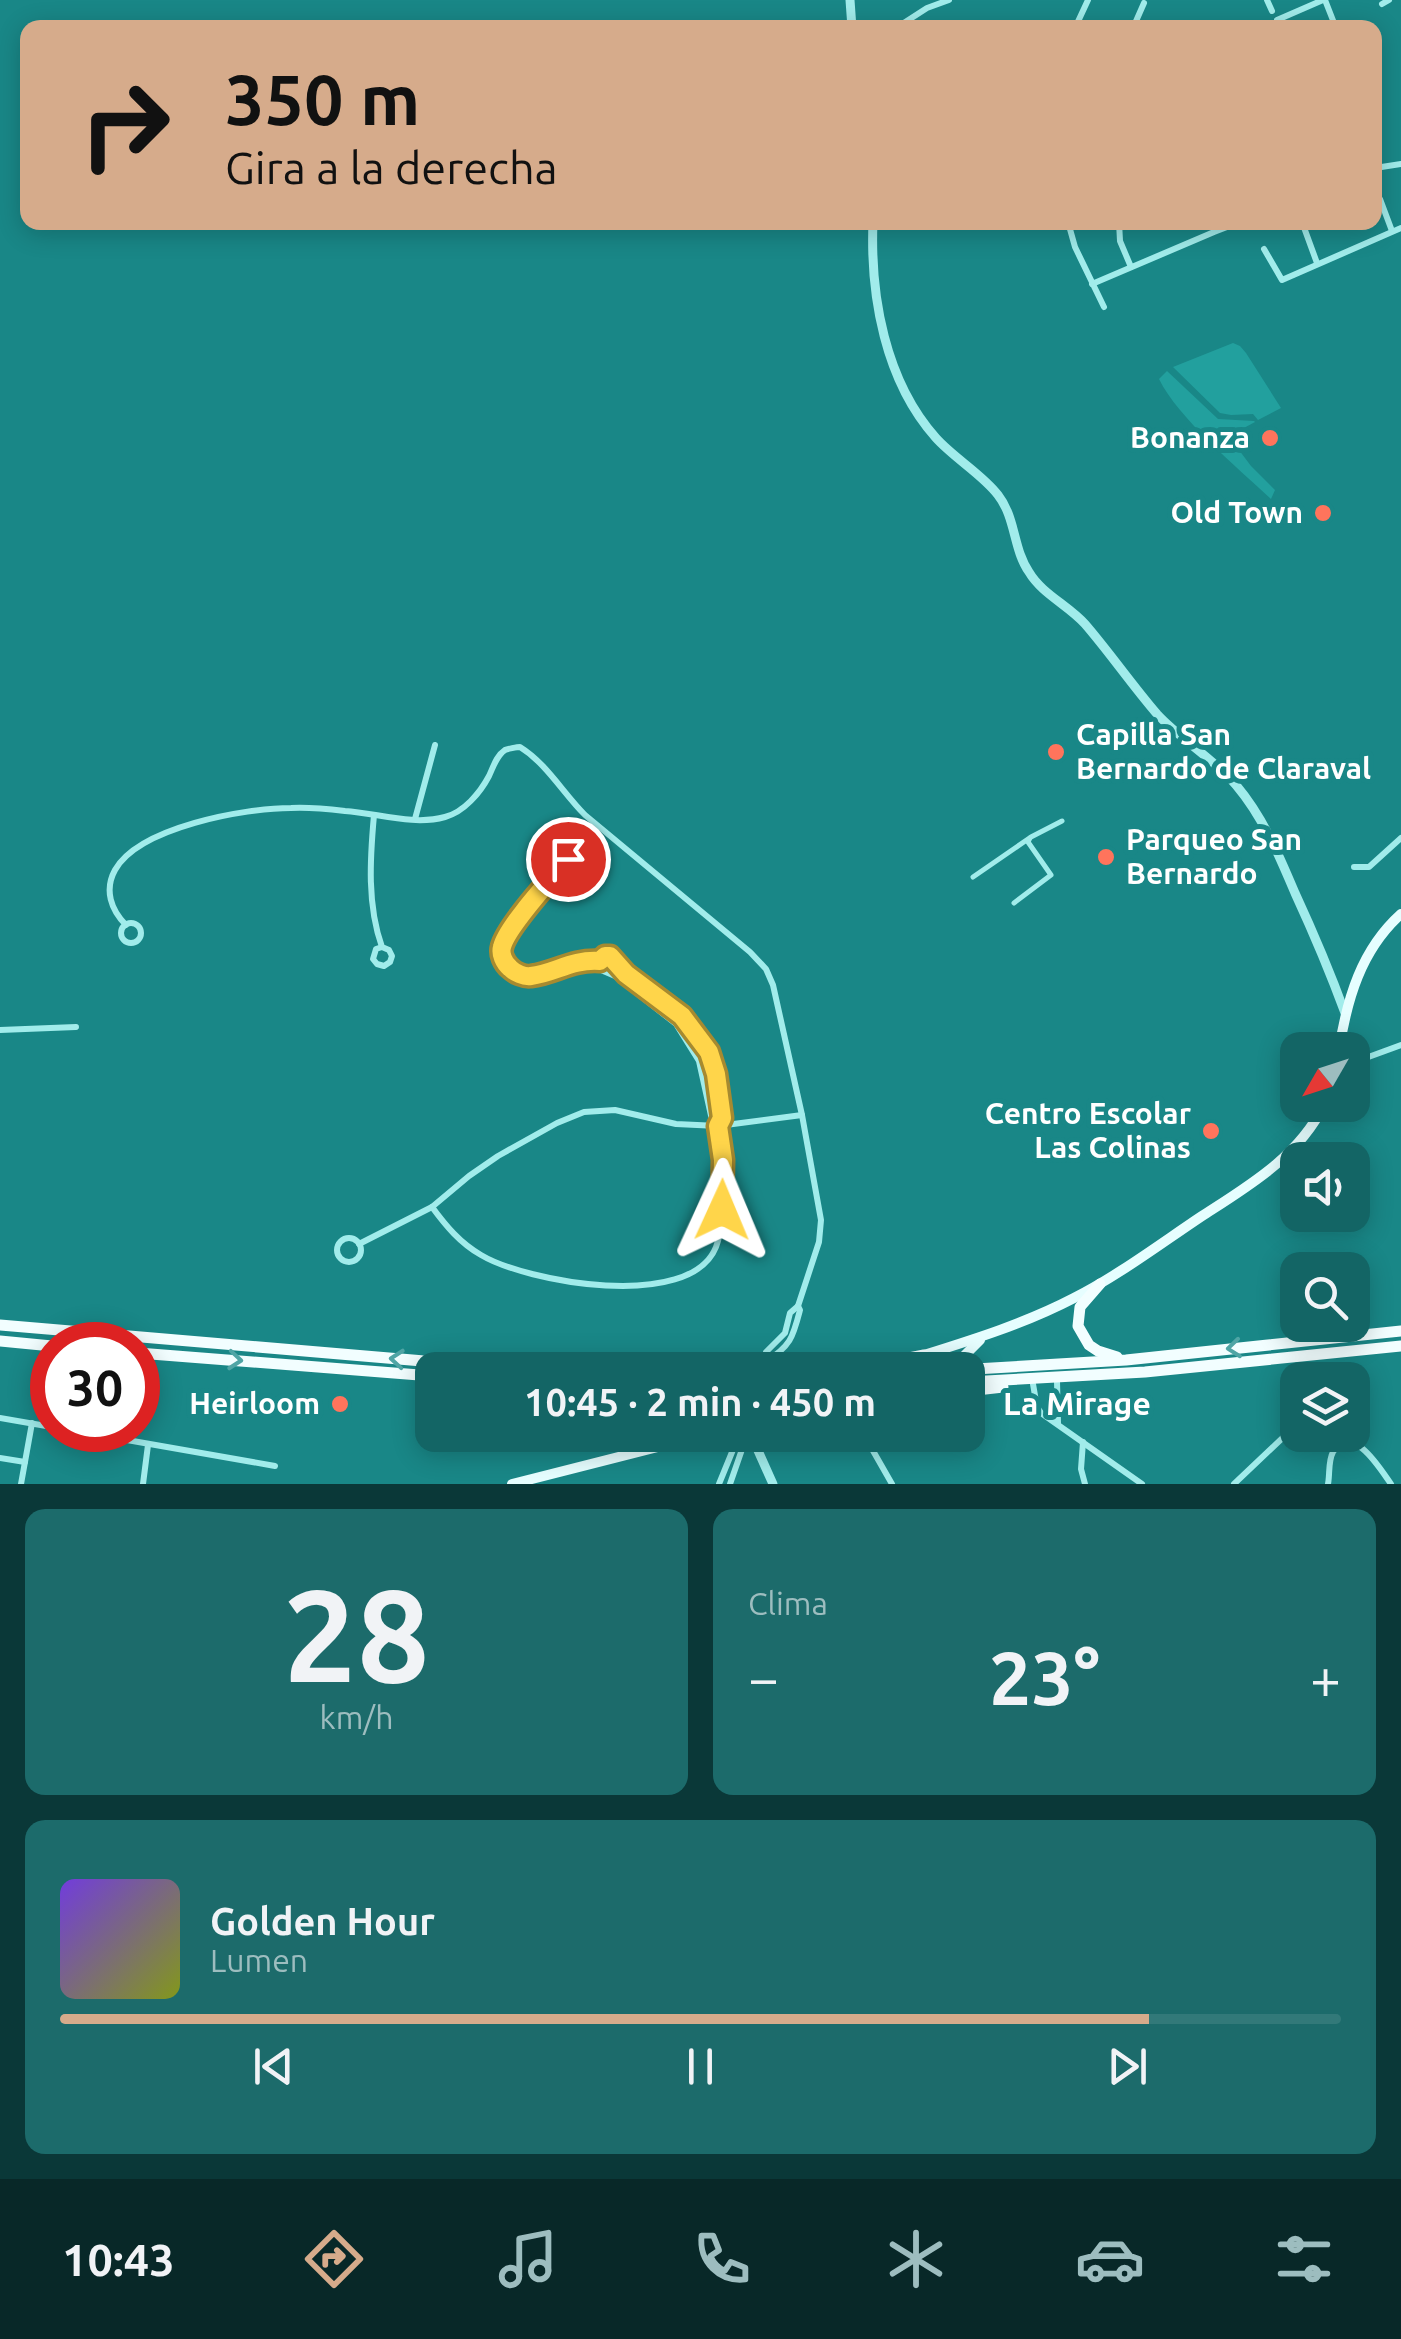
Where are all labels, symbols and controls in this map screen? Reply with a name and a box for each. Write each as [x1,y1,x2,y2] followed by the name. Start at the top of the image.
[60,60,190,190] icon: right
[225,60,420,138] text: 350 m
[225,142,558,193] text: Gira a la derecha
[1130,420,1250,454] place label: Bonanza
[1259,427,1281,449] marker: Bonanza
[1170,495,1303,529] place label: Old Town
[1312,502,1334,524] marker: Old Town
[1076,717,1371,785] place label: Capilla San Bernardo de Claraval
[1045,741,1067,763] marker: Capilla San Bernardo de Claraval
[526,817,611,902] pin
[1126,822,1302,890] place label: Parqueo San Bernardo
[541,832,596,887] icon: arrive
[1095,846,1117,868] marker: Parqueo San Bernardo
[1280,1032,1370,1122] north arrow
[1280,1032,1370,1452] map controls
[985,1096,1192,1164] place label: Centro Escolar Las Colinas
[1200,1120,1222,1142] marker: Centro Escolar Las Colinas
[1280,1142,1370,1232] button: sound
[670,1158,774,1262] position arrow
[1280,1252,1370,1342] button: search
[30,1322,160,1452] speed limit sign: 30
[1226,1337,1242,1359] one-way arrow
[388,1348,404,1370] one-way arrow
[227,1349,243,1371] one-way arrow
[1280,1362,1370,1452] button: layers
[524,1381,876,1423] text: 10:45 · 2 min · 450 m
[1003,1385,1151,1421] district label: La Mirage
[189,1386,320,1420] place label: Heirloom
[329,1393,351,1415] marker: Heirloom
[283,1561,430,1707] text: 28
[748,1585,828,1621] text: Clima
[989,1635,1100,1719] text: 23°
[748,1647,779,1708] text: −
[1310,1647,1341,1708] text: +
[320,1699,393,1735] text: km/h
[210,1900,435,1942] text: Golden Hour
[210,1942,308,1978] text: Lumen
[246,2039,301,2094] icon: previous
[673,2039,728,2094] icon: pause
[1100,2039,1155,2094] icon: next
[299,2224,369,2294] icon: directions
[493,2224,563,2294] icon: music
[687,2224,757,2294] icon: phone
[881,2224,951,2294] icon: climate
[1075,2224,1145,2294] icon: car
[1269,2224,1339,2294] icon: filters
[62,2234,175,2285] text: 10:43

